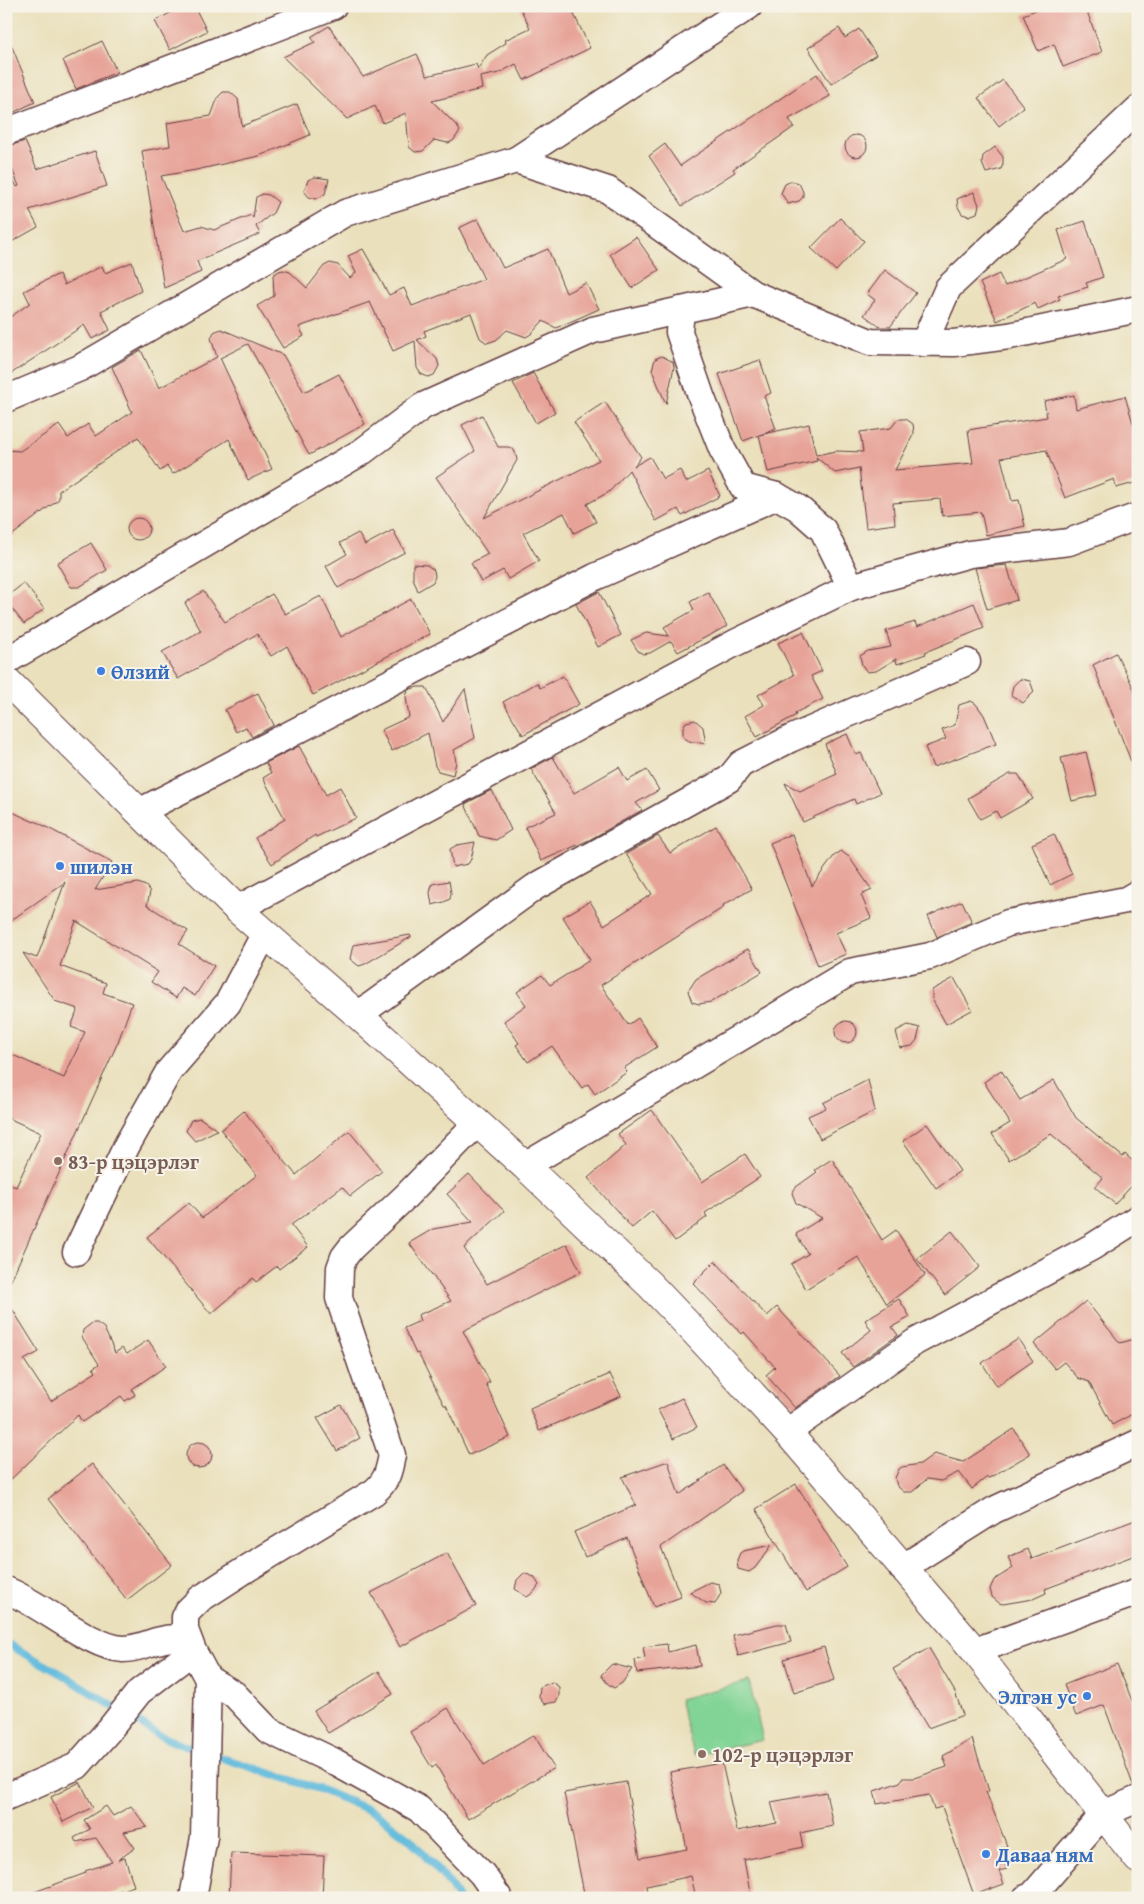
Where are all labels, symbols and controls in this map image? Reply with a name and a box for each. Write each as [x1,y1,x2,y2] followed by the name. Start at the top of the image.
[111,657,170,686] place label: Өлзий
[95,665,107,677] marker: Өлзий
[70,852,133,881] place label: шилэн
[54,860,66,872] marker: шилэн
[68,1147,199,1176] place label: 83-р цэцэрлэг
[52,1155,64,1167] marker: 83-р цэцэрлэг
[998,1682,1077,1711] place label: Элгэн ус
[1081,1690,1093,1702] marker: Элгэн ус
[712,1740,853,1769] place label: 102-р цэцэрлэг
[696,1748,708,1760] marker: 102-р цэцэрлэг
[995,1840,1094,1869] place label: Даваа ням
[980,1848,992,1860] marker: Даваа ням

